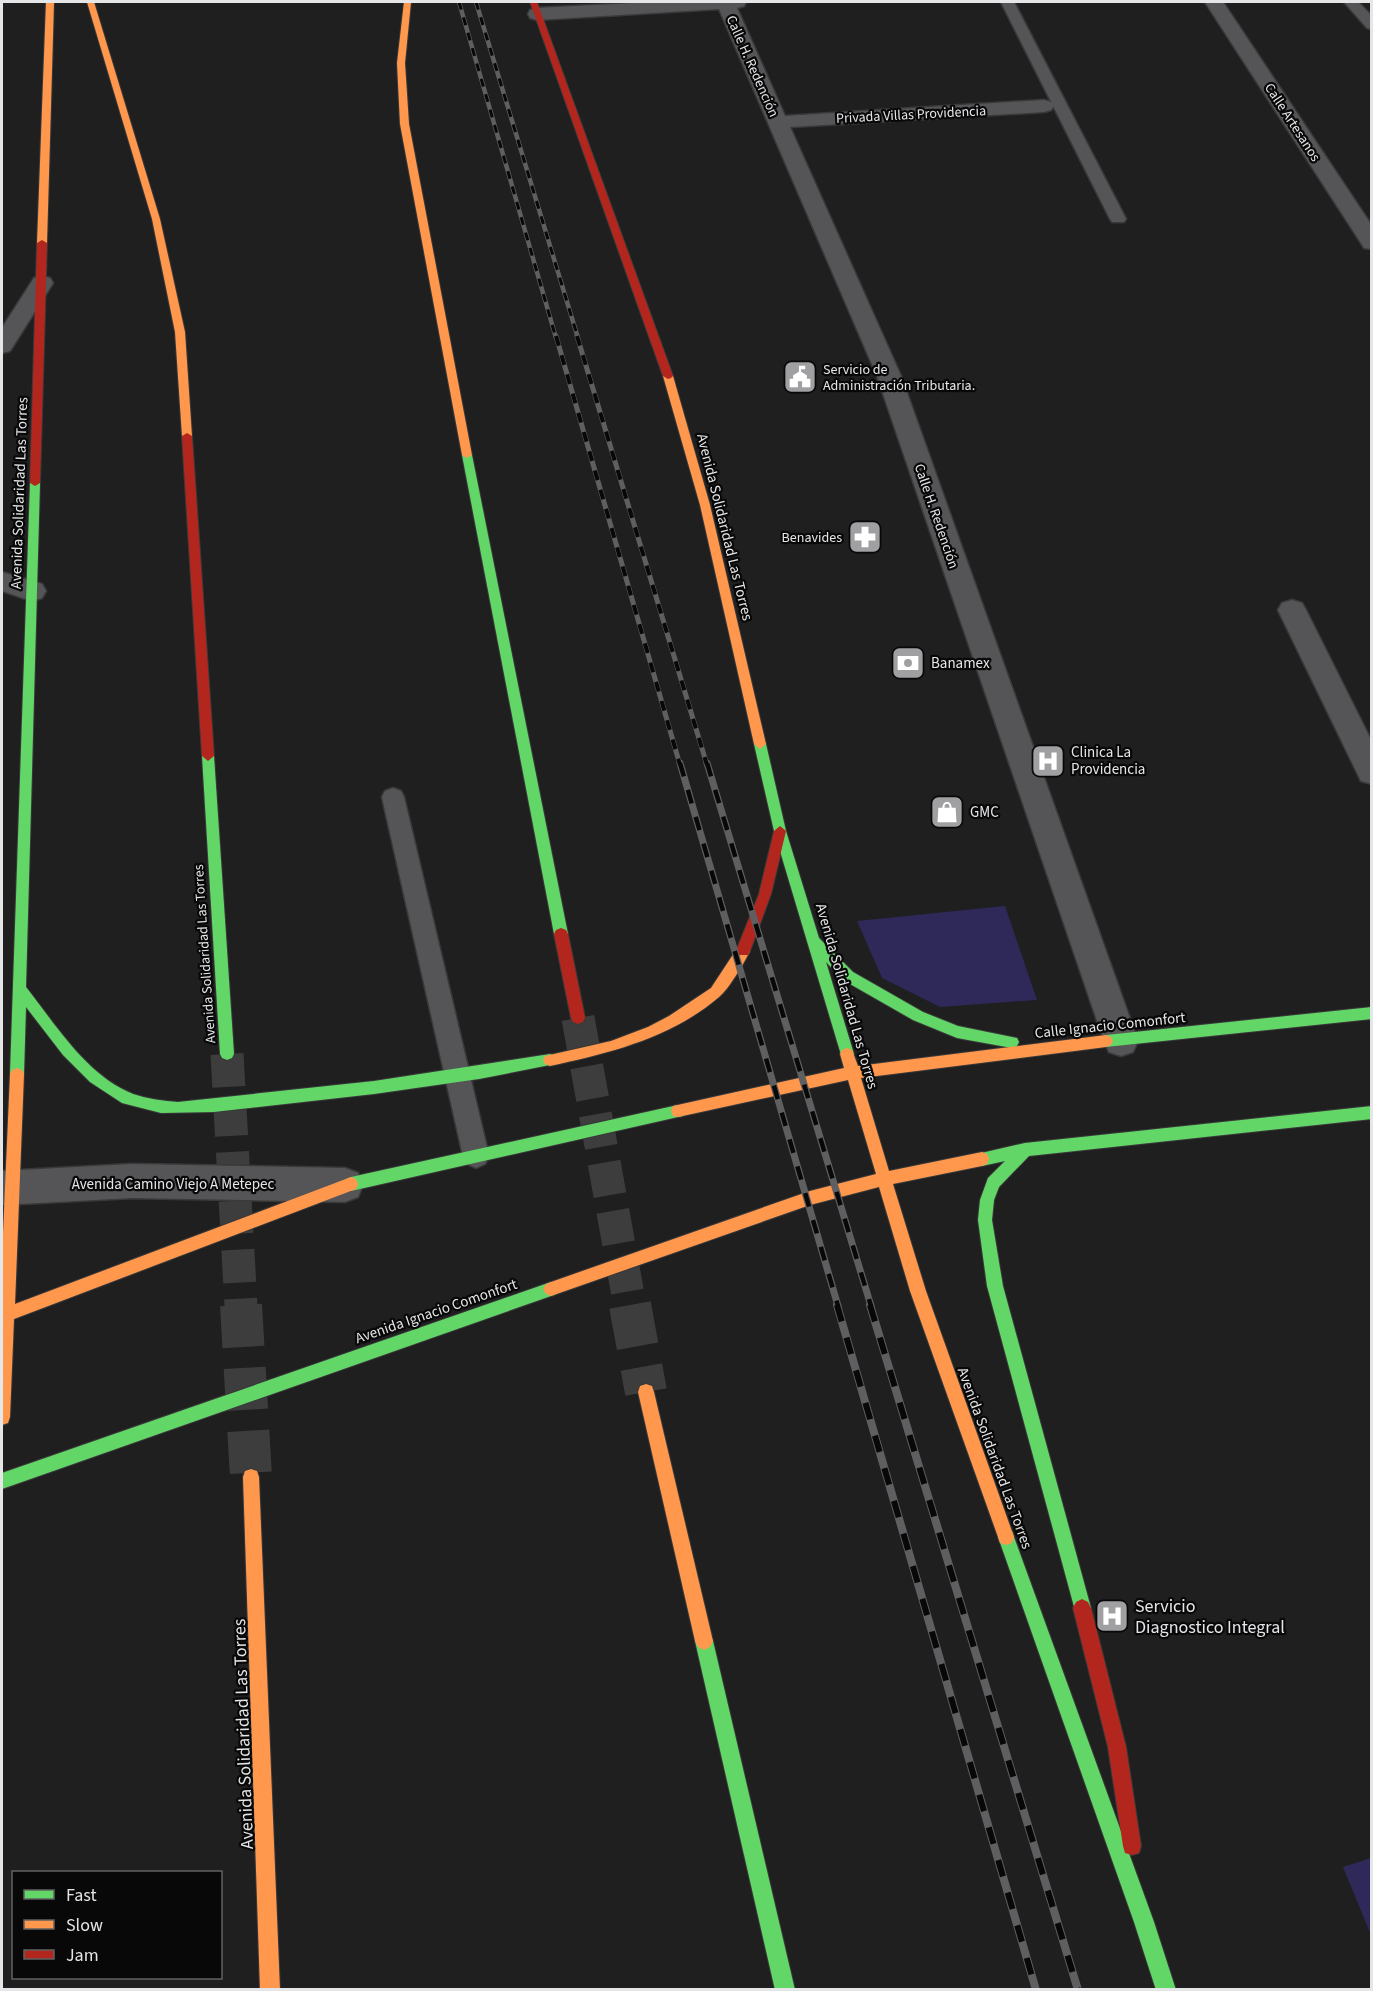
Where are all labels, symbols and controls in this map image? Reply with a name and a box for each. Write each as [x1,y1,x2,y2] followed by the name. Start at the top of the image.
[721,12,784,121] street label: Calle H. Redención
[1259,79,1325,166] street label: Calle Artesanos
[836,101,987,129] street label: Privada Villas Providencia
[782,359,818,395] public building icon: Servicio de Administración Tributaria.
[823,360,975,396] place label: Servicio de Administración Tributaria.
[6,397,33,589] street label: Avenida Solidaridad Las Torres
[691,431,758,623] street label: Avenida Solidaridad Las Torres
[909,461,963,571] street label: Calle H. Redención
[847,519,883,555] pharmacy icon: Benavides
[782,528,842,548] place label: Benavides
[890,645,926,681] bank icon: Banamex
[931,653,990,674] place label: Banamex
[1071,742,1145,780] place label: Clinica La Providencia
[1030,743,1066,779] hospital icon: Clinica La Providencia
[929,794,965,830] shop icon: GMC
[970,802,999,823] place label: GMC
[189,864,221,1044] street label: Avenida Solidaridad Las Torres
[810,901,883,1091] street label: Avenida Solidaridad Las Torres
[1034,1007,1186,1044] street label: Calle Ignacio Comonfort
[72,1174,275,1195] street label: Avenida Camino Viejo A Metepec
[352,1274,520,1349] street label: Avenida Ignacio Comonfort
[952,1364,1037,1552] street label: Avenida Solidaridad Las Torres
[1135,1594,1285,1640] place label: Servicio Diagnostico Integral
[1094,1598,1130,1634] hospital icon: Servicio Diagnostico Integral
[227,1618,260,1850] street label: Avenida Solidaridad Las Torres
[12,1871,222,1979] legend
[66,1883,97,1908] text: Fast
[66,1913,103,1938] text: Slow
[66,1943,99,1968] text: Jam

